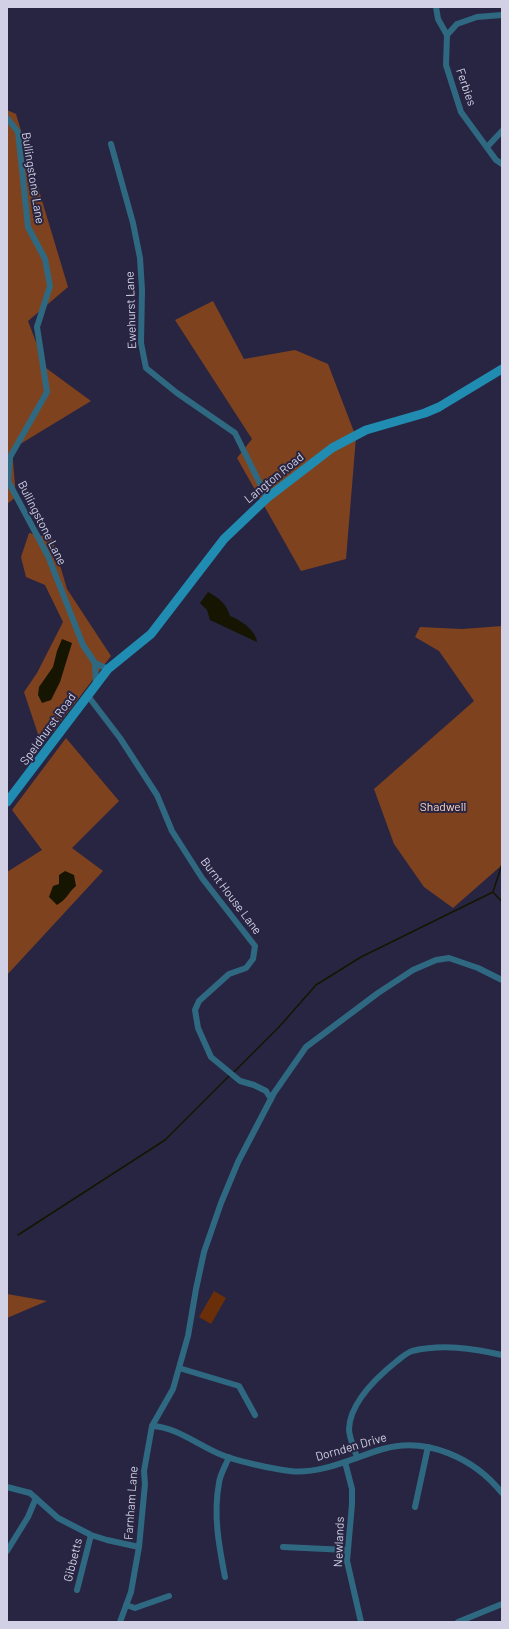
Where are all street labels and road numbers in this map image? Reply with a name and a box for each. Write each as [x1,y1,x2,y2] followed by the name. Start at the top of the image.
[453,66,479,108] street label: Ferbies
[19,131,47,225] street label: Bullingstone Lane
[122,271,140,349] street label: Ewehurst Lane
[242,450,306,506] street label: Langton Road
[15,478,69,568] street label: Bullingstone Lane
[17,690,79,768] street label: Speldhurst Road
[197,855,265,937] street label: Burnt House Lane
[314,1430,388,1464] street label: Dornden Drive
[121,1466,141,1540] street label: Farnham Lane
[331,1516,347,1568] street label: Newlands
[61,1537,85,1583] street label: Gibbetts

